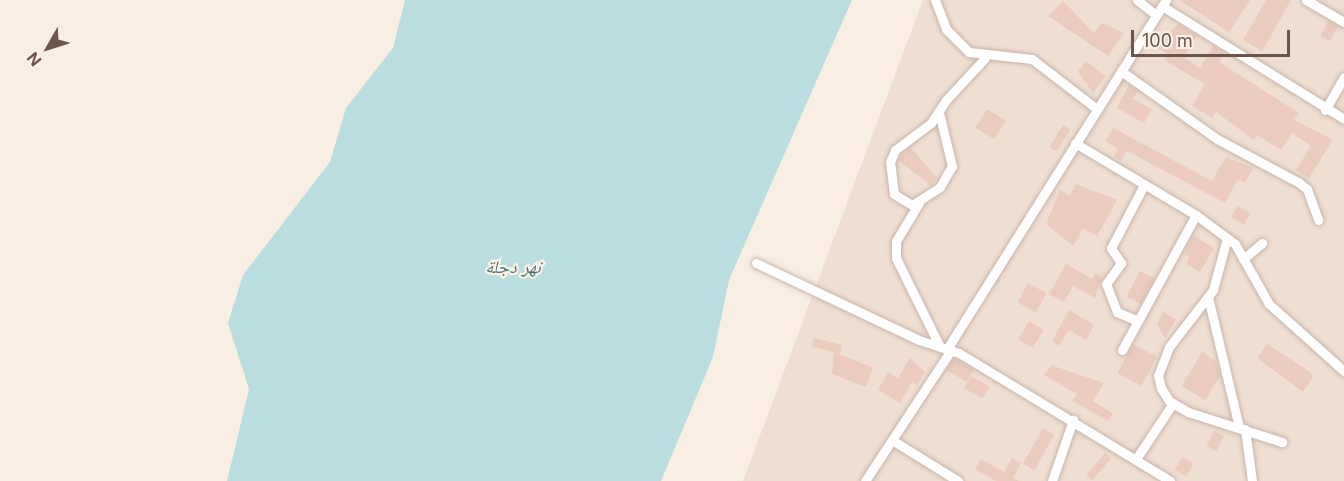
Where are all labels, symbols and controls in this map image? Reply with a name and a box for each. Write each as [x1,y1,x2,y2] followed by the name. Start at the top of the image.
[18,18,78,78] north arrow
[1134,18,1293,56] scale bar
[1142,30,1193,51] text: 100 m
[22,48,46,70] text: N
[485,256,541,278] water label: نهر دجلة

